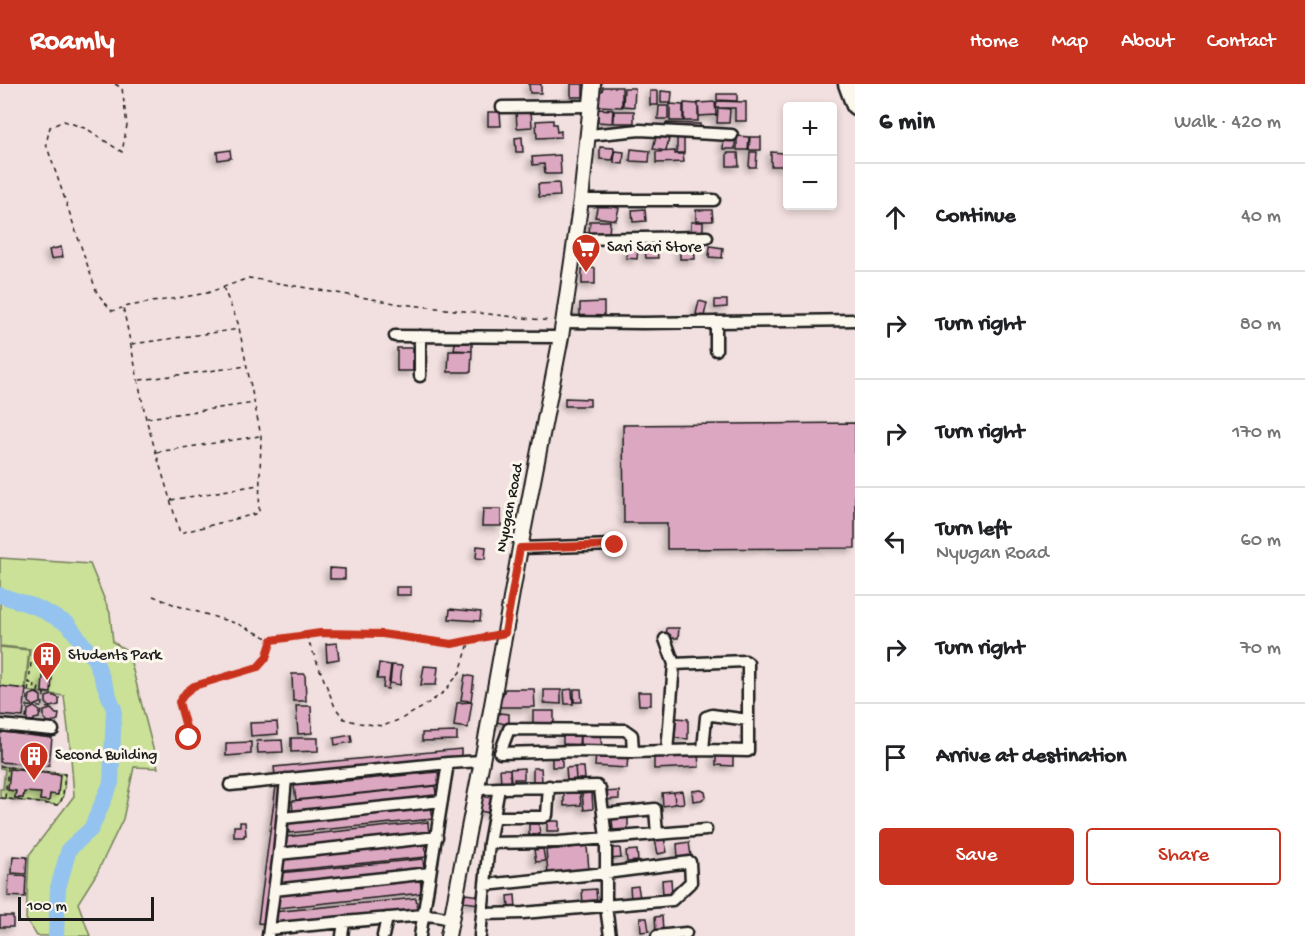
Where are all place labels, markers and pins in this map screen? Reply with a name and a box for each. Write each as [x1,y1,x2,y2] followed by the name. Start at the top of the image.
[570,232,602,274] supermarket icon: Sari Sari Store
[607,239,702,258] place label: Sari Sari Store
[31,640,63,682] building icon: Students Park
[68,647,163,666] place label: Students Park
[18,740,50,782] building icon: Second Building
[55,747,157,766] place label: Second Building

